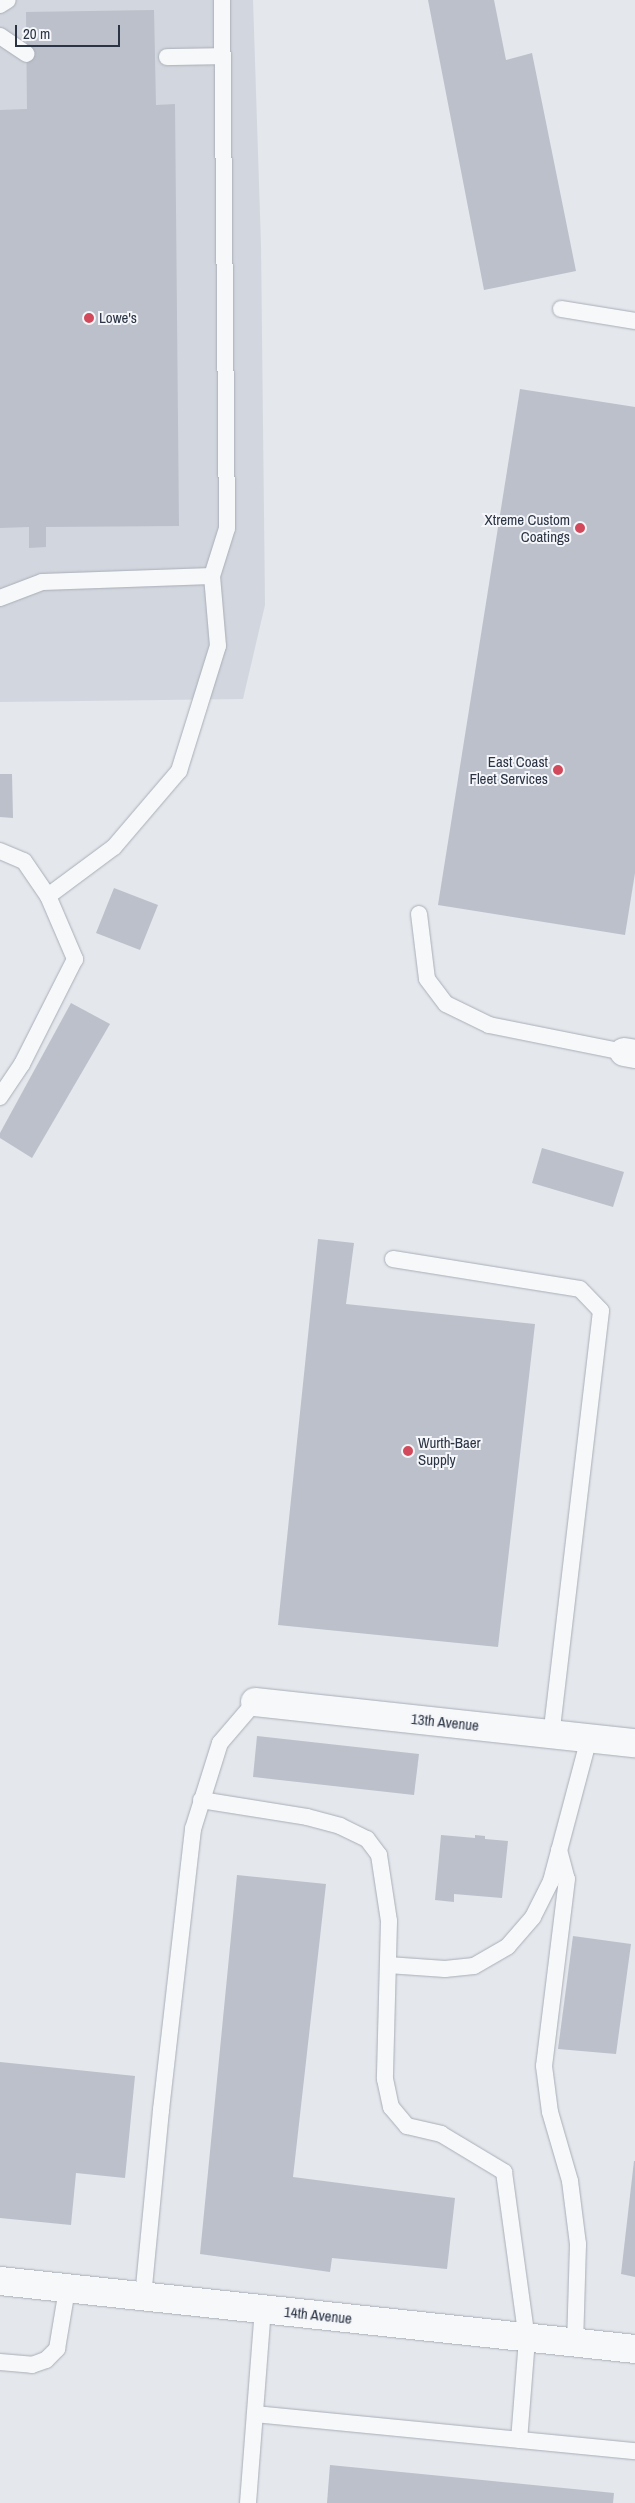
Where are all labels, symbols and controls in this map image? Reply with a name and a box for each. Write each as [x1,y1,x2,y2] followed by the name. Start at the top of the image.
[18,15,122,47] scale bar
[23,23,50,44] text: 20 m
[99,309,137,327] place label: Lowe's
[83,312,95,324] marker: Lowe's
[485,510,570,545] place label: Xtreme Custom Coatings
[574,522,586,534] marker: Xtreme Custom Coatings
[469,752,548,787] place label: East Coast Fleet Services
[552,764,564,776] marker: East Coast Fleet Services
[418,1433,481,1468] place label: Wurth-Baer Supply
[402,1445,414,1457] marker: Wurth-Baer Supply
[410,1709,480,1735] street label: 13th Avenue
[283,2302,353,2328] street label: 14th Avenue

